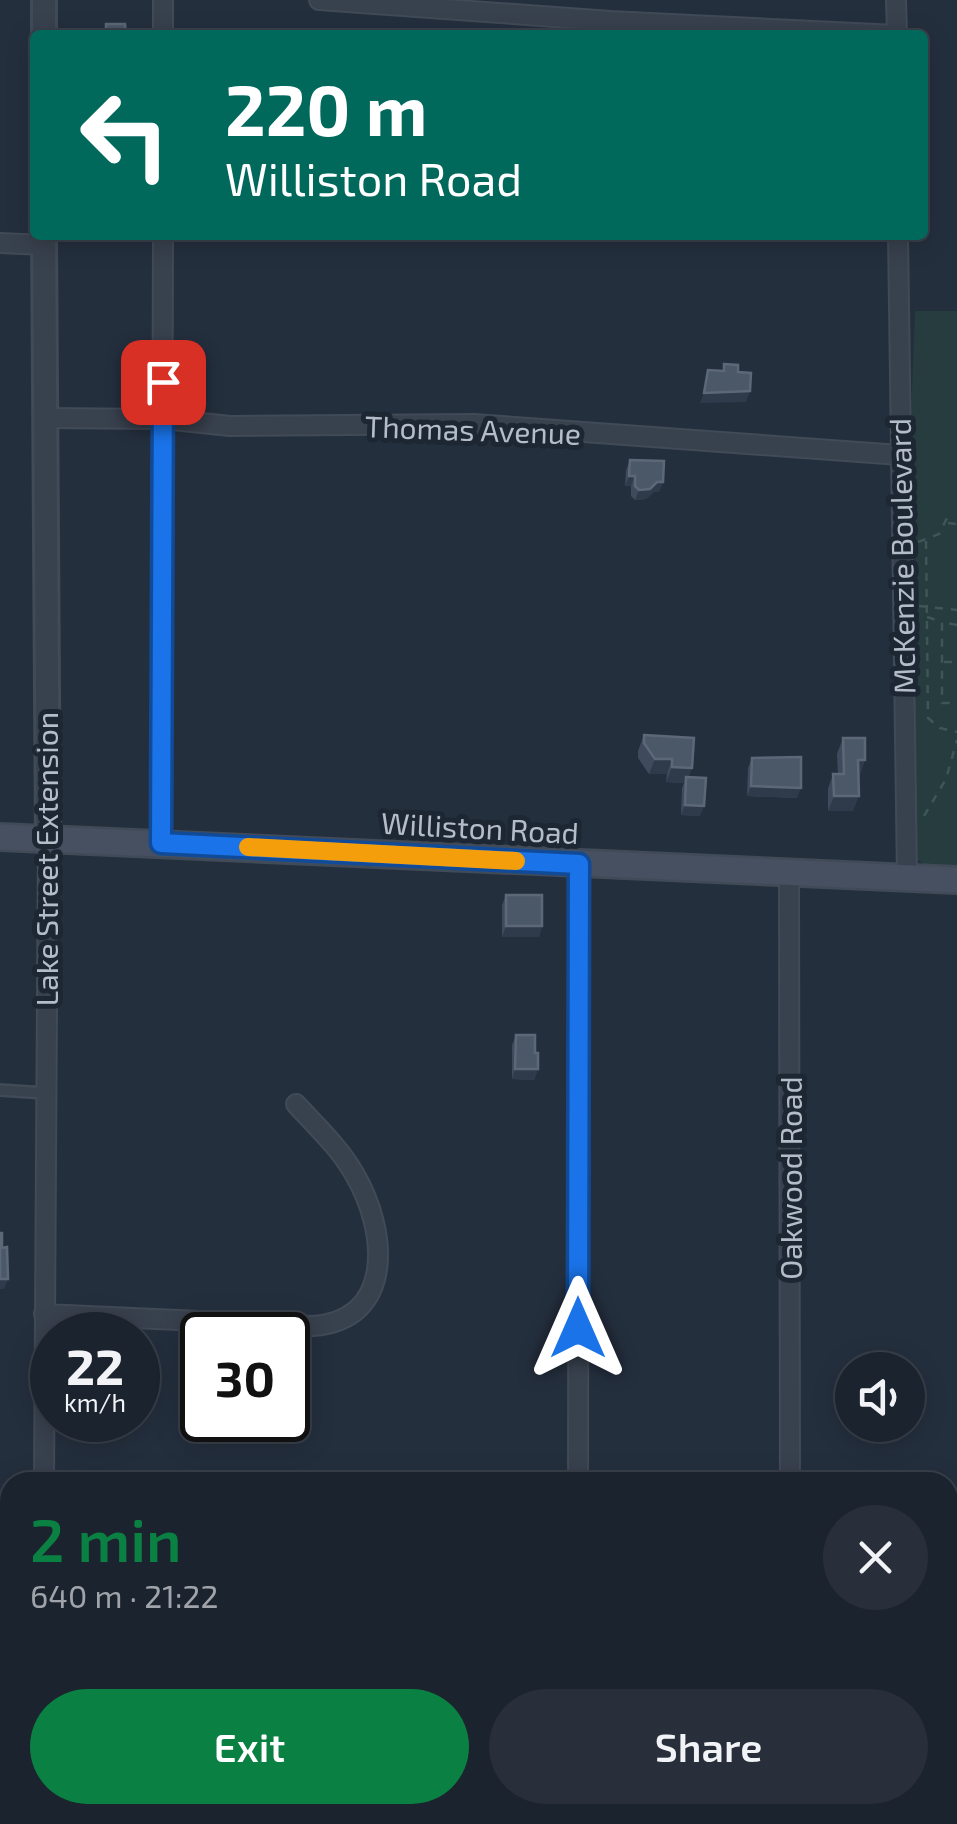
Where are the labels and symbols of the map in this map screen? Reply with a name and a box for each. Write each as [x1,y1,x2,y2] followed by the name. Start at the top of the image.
[121,340,206,425] pin
[364,407,582,451] street label: Thomas Avenue
[881,418,921,694] street label: McKenzie Boulevard
[28,712,64,1006] street label: Lake Street Extension
[380,804,580,850] street label: Williston Road
[772,1076,808,1280] street label: Oakwood Road
[526,1276,630,1380] position arrow
[180,1312,310,1442] speed limit sign: 30

